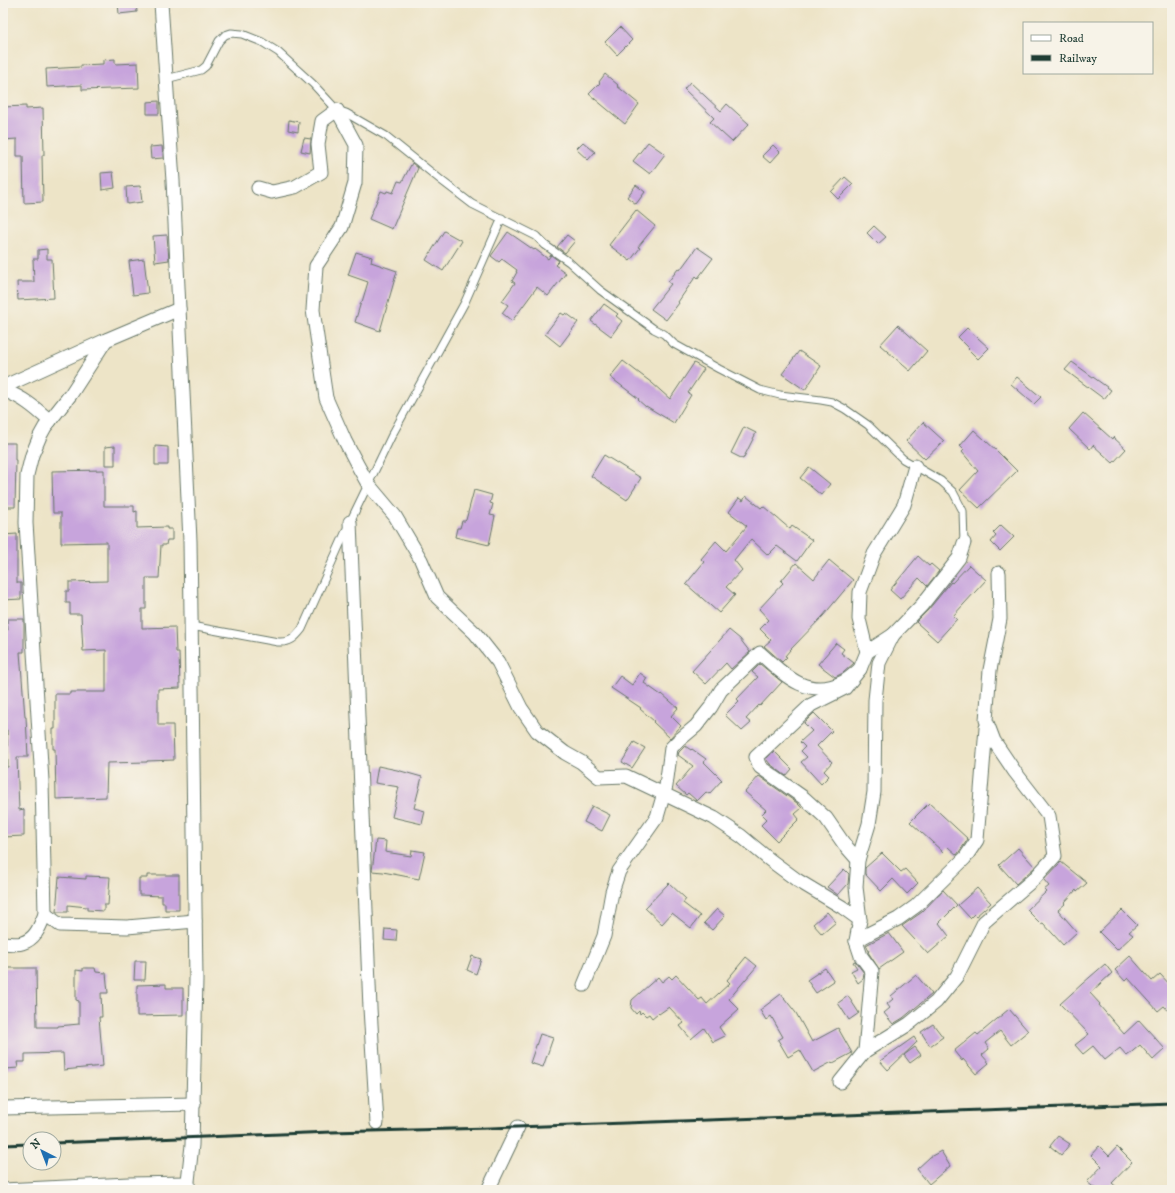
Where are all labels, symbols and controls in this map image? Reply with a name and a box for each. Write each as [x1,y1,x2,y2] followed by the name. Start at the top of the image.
[1023,22,1153,74] legend
[1059,31,1084,46] text: Road
[1059,51,1097,66] text: Railway
[22,1131,62,1171] north arrow
[28,1136,44,1153] text: N

